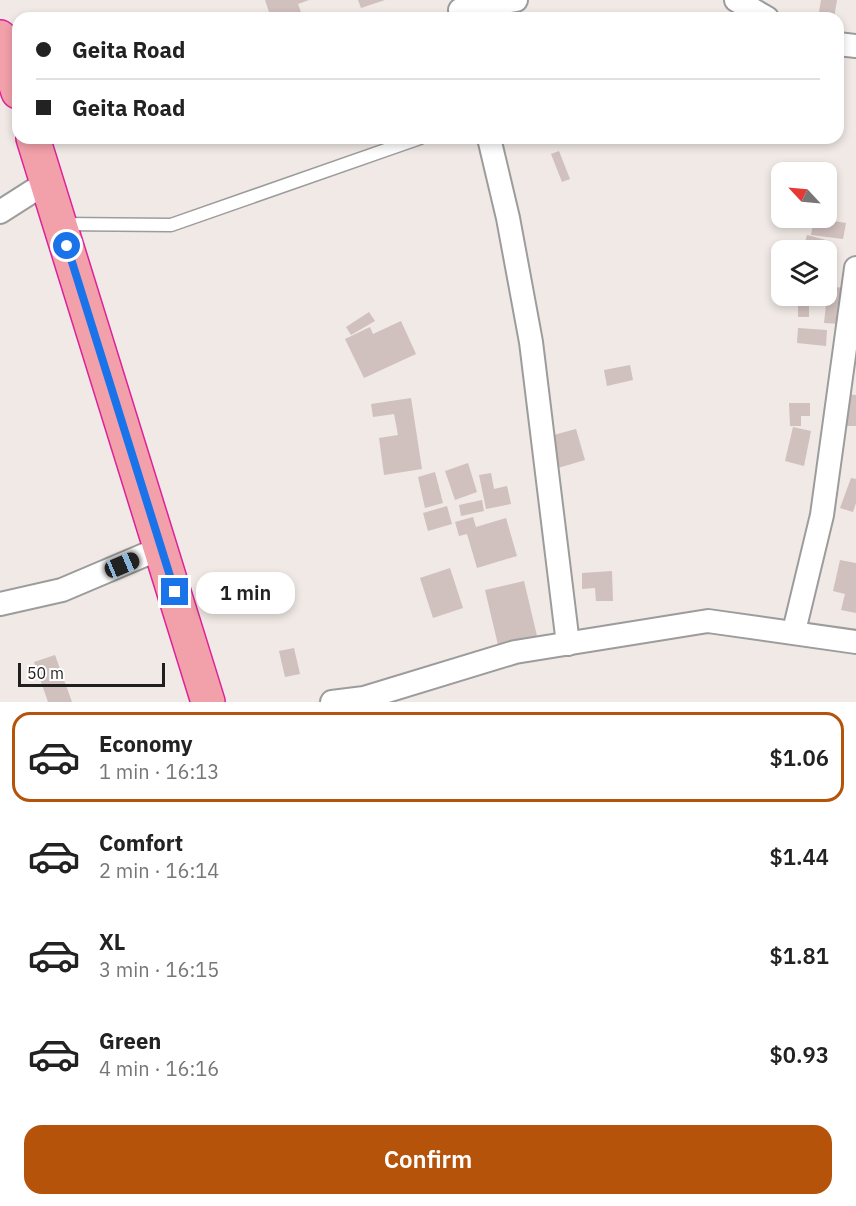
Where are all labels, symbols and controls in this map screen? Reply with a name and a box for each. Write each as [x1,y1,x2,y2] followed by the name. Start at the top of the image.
[72,35,185,64] text: Geita Road
[72,93,185,122] text: Geita Road
[771,162,837,228] north arrow
[771,162,837,306] map controls
[53,232,80,259] route start
[771,240,837,306] button: layers
[102,550,142,580] car
[196,571,295,613] callout: 1 min
[161,578,188,605] route end
[220,579,271,606] text: 1 min
[18,660,165,688] scale bar
[27,663,64,683] text: 50 m
[99,729,193,758] text: Economy
[27,730,81,784] icon: car
[770,743,829,772] text: $1.06
[99,758,219,785] text: 1 min · 16:13
[99,828,183,857] text: Comfort
[27,829,81,883] icon: car
[770,842,829,871] text: $1.44
[99,857,219,884] text: 2 min · 16:14
[99,927,125,956] text: XL
[27,928,81,982] icon: car
[770,941,829,970] text: $1.81
[99,956,219,983] text: 3 min · 16:15
[99,1026,161,1055] text: Green
[27,1027,81,1081] icon: car
[770,1040,829,1069] text: $0.93
[99,1055,219,1082] text: 4 min · 16:16
[24,1125,832,1194] button: Confirm

